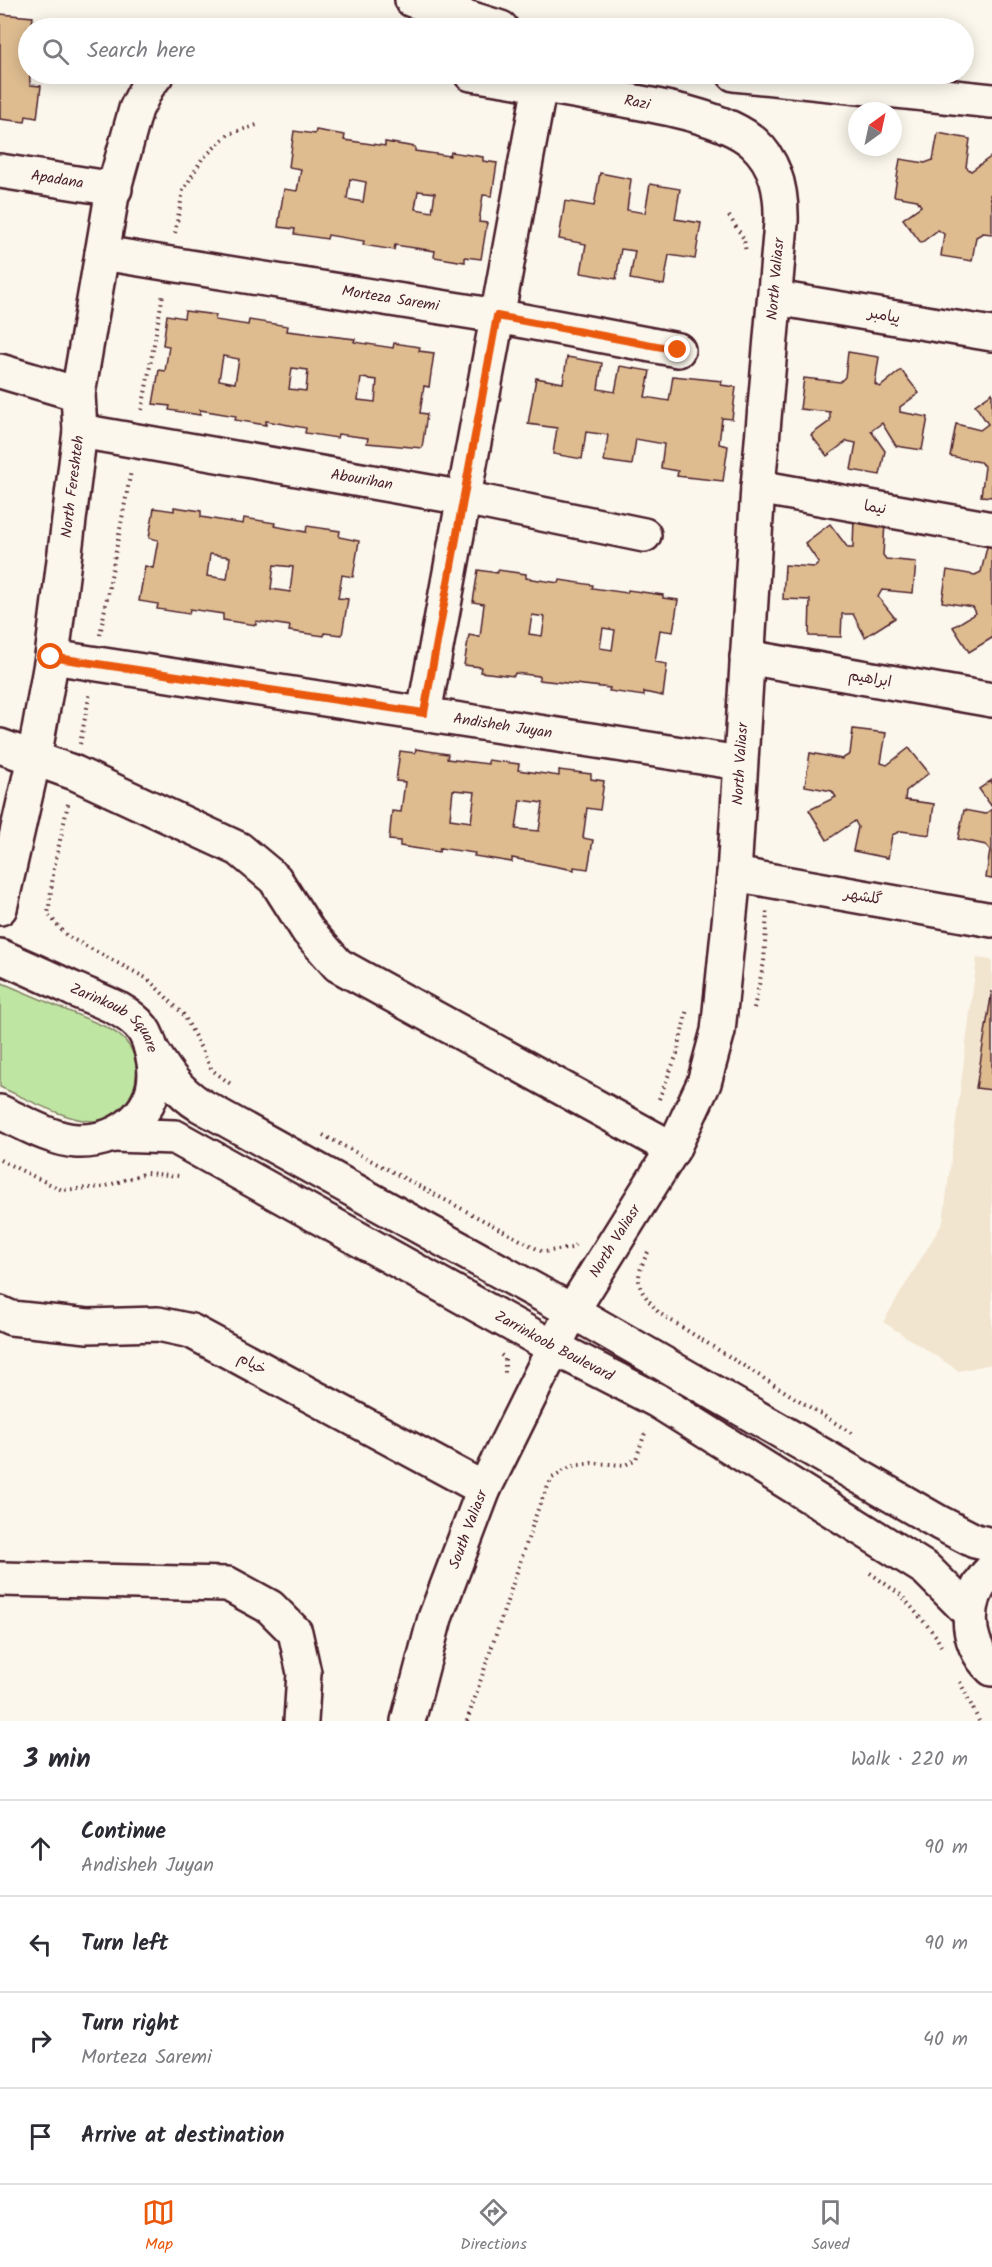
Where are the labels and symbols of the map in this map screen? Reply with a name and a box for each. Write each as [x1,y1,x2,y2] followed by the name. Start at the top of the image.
[622,89,653,118] street label: Razi
[848,102,902,156] north arrow
[29,164,85,196] street label: Apadana
[761,236,792,321] street label: North Valiasr
[340,279,442,319] street label: Morteza Saremi
[864,301,902,331] street label: پیامبر
[664,336,690,362] route end
[55,434,91,539] street label: North Fereshteh
[329,463,395,497] street label: Abourihan
[862,494,888,522] street label: نیما
[37,643,63,669] route start
[846,663,894,695] street label: ابراهیم
[452,707,554,746] street label: Andisheh Juyan
[726,721,755,806] street label: North Valiasr
[841,882,884,912] street label: گلشهر
[65,977,164,1055] street label: Zarinkoub Square
[583,1199,648,1283] street label: North Valiasr
[490,1305,618,1388] street label: Zarrinkoob Boulevard
[233,1346,271,1382] street label: خیام
[443,1486,495,1572] street label: South Valiasr

